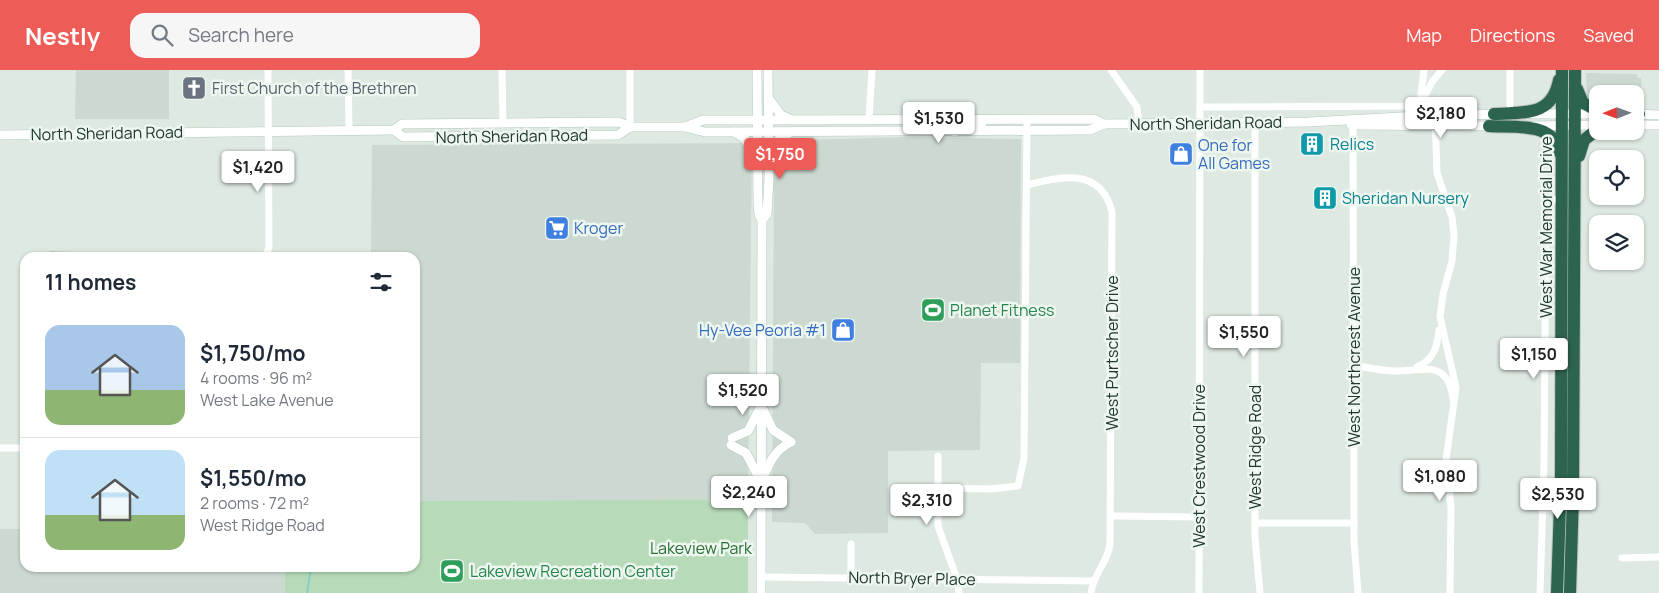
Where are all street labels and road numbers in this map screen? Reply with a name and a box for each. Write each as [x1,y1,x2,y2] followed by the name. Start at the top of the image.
[1130,111,1282,135] street label: North Sheridan Road
[31,121,183,145] street label: North Sheridan Road
[436,124,588,148] street label: North Sheridan Road
[1535,136,1557,318] street label: West War Memorial Drive
[1343,267,1365,447] street label: West Northcrest Avenue
[1101,275,1123,431] street label: West Purtscher Drive
[1188,384,1210,548] street label: West Crestwood Drive
[1244,385,1266,509] street label: West Ridge Road
[848,566,976,590] street label: North Bryer Place

